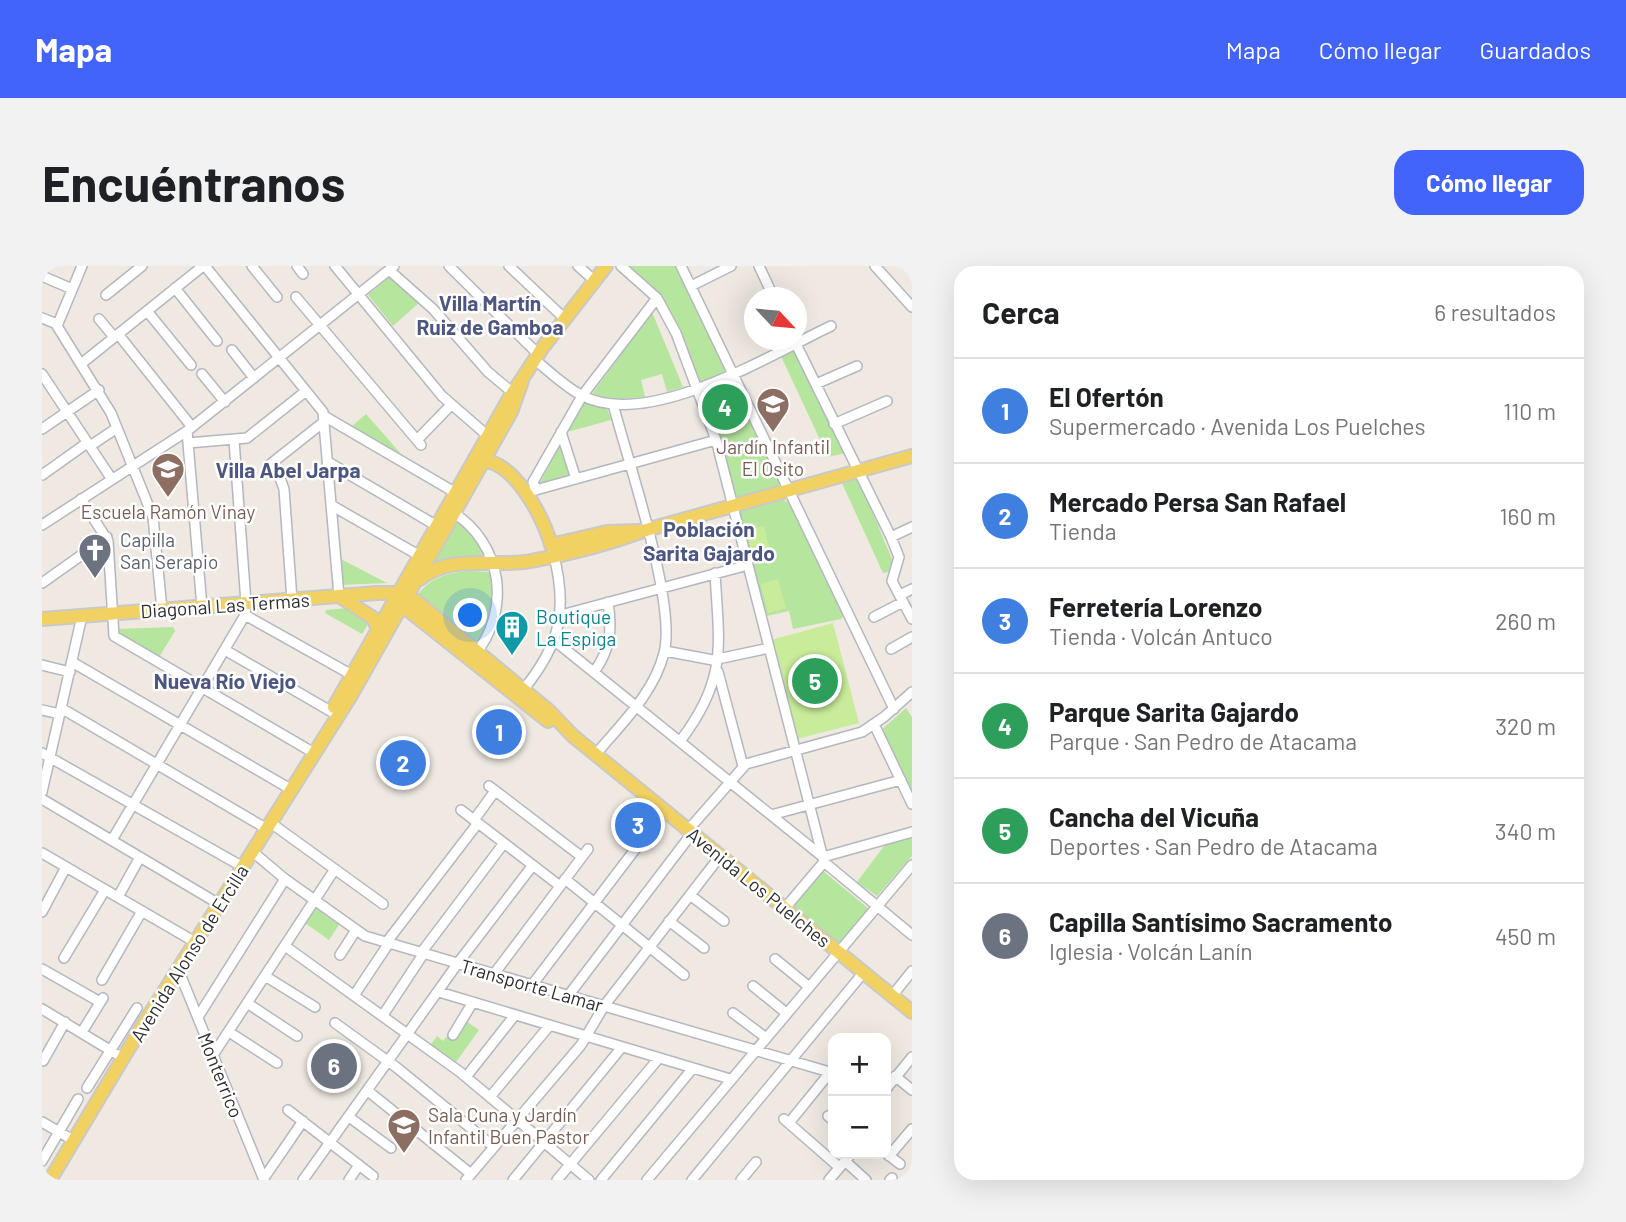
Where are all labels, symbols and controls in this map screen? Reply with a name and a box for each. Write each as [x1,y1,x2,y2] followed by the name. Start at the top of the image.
[35,29,112,69] text: Mapa
[1226,35,1281,64] text: Mapa
[1319,35,1441,64] text: Cómo llegar
[1479,35,1591,64] text: Guardados
[1394,150,1584,215] button: Cómo llegar
[42,153,345,212] text: Encuéntranos
[744,287,807,350] north arrow
[416,290,564,339] district label: Villa Martín Ruiz de Gamboa
[982,294,1060,330] text: Cerca
[1434,298,1556,326] text: 6 resultados
[702,381,748,433] pin: 4
[1049,381,1164,412] text: El Ofertón
[754,385,792,434] school or university icon: Jardín Infantil El Osito
[1001,397,1009,425] text: 1
[1503,397,1556,425] text: 110 m
[1049,412,1426,440] text: Supermercado · Avenida Los Puelches
[716,435,830,480] place label: Jardín Infantil El Osito
[149,450,187,499] school or university icon: Escuela Ramón Vinay
[215,457,361,482] district label: Villa Abel Jarpa
[1049,486,1346,517] text: Mercado Persa San Rafael
[81,500,255,523] place label: Escuela Ramón Vinay
[999,502,1011,530] text: 2
[1499,502,1556,530] text: 160 m
[643,516,775,565] district label: Población Sarita Gajardo
[1049,517,1116,545] text: Tienda
[120,528,218,573] place label: Capilla San Serapio
[76,531,114,580] church icon: Capilla San Serapio
[140,588,310,622] street label: Diagonal Las Termas
[1049,591,1263,622] text: Ferretería Lorenzo
[453,598,487,632] your location
[536,605,616,650] place label: Boutique La Espiga
[999,607,1011,635] text: 3
[1495,607,1556,635] text: 260 m
[493,608,531,657] building icon: Boutique La Espiga
[1049,622,1273,650] text: Tienda · Volcán Antuco
[792,655,838,707] pin: 5
[154,668,296,693] district label: Nueva Río Viejo
[1049,696,1299,727] text: Parque Sarita Gajardo
[476,706,522,758] pin: 1
[998,712,1012,740] text: 4
[1495,712,1556,740] text: 320 m
[1049,727,1357,755] text: Parque · San Pedro de Atacama
[380,737,426,789] pin: 2
[615,799,661,851] pin: 3
[1049,801,1259,832] text: Cancha del Vicuña
[999,817,1011,845] text: 5
[1495,817,1556,845] text: 340 m
[683,822,835,952] street label: Avenida Los Puelches
[1049,832,1378,860] text: Deportes · San Pedro de Atacama
[125,860,253,1046] street label: Avenida Alonso de Ercilla
[1049,906,1393,937] text: Capilla Santísimo Sacramento
[999,922,1011,950] text: 6
[1495,922,1556,950] text: 450 m
[1049,937,1253,965] text: Iglesia · Volcán Lanín
[458,954,606,1016] street label: Transporte Lamar
[194,1029,248,1121] street label: Monterrico
[828,1033,891,1159] map controls
[828,1033,891,1096] button: +
[311,1040,357,1092] pin: 6
[828,1096,891,1159] button: −
[428,1103,589,1148] place label: Sala Cuna y Jardín Infantil Buen Pastor
[385,1106,423,1155] school or university icon: Sala Cuna y Jardín Infantil Buen Pastor

